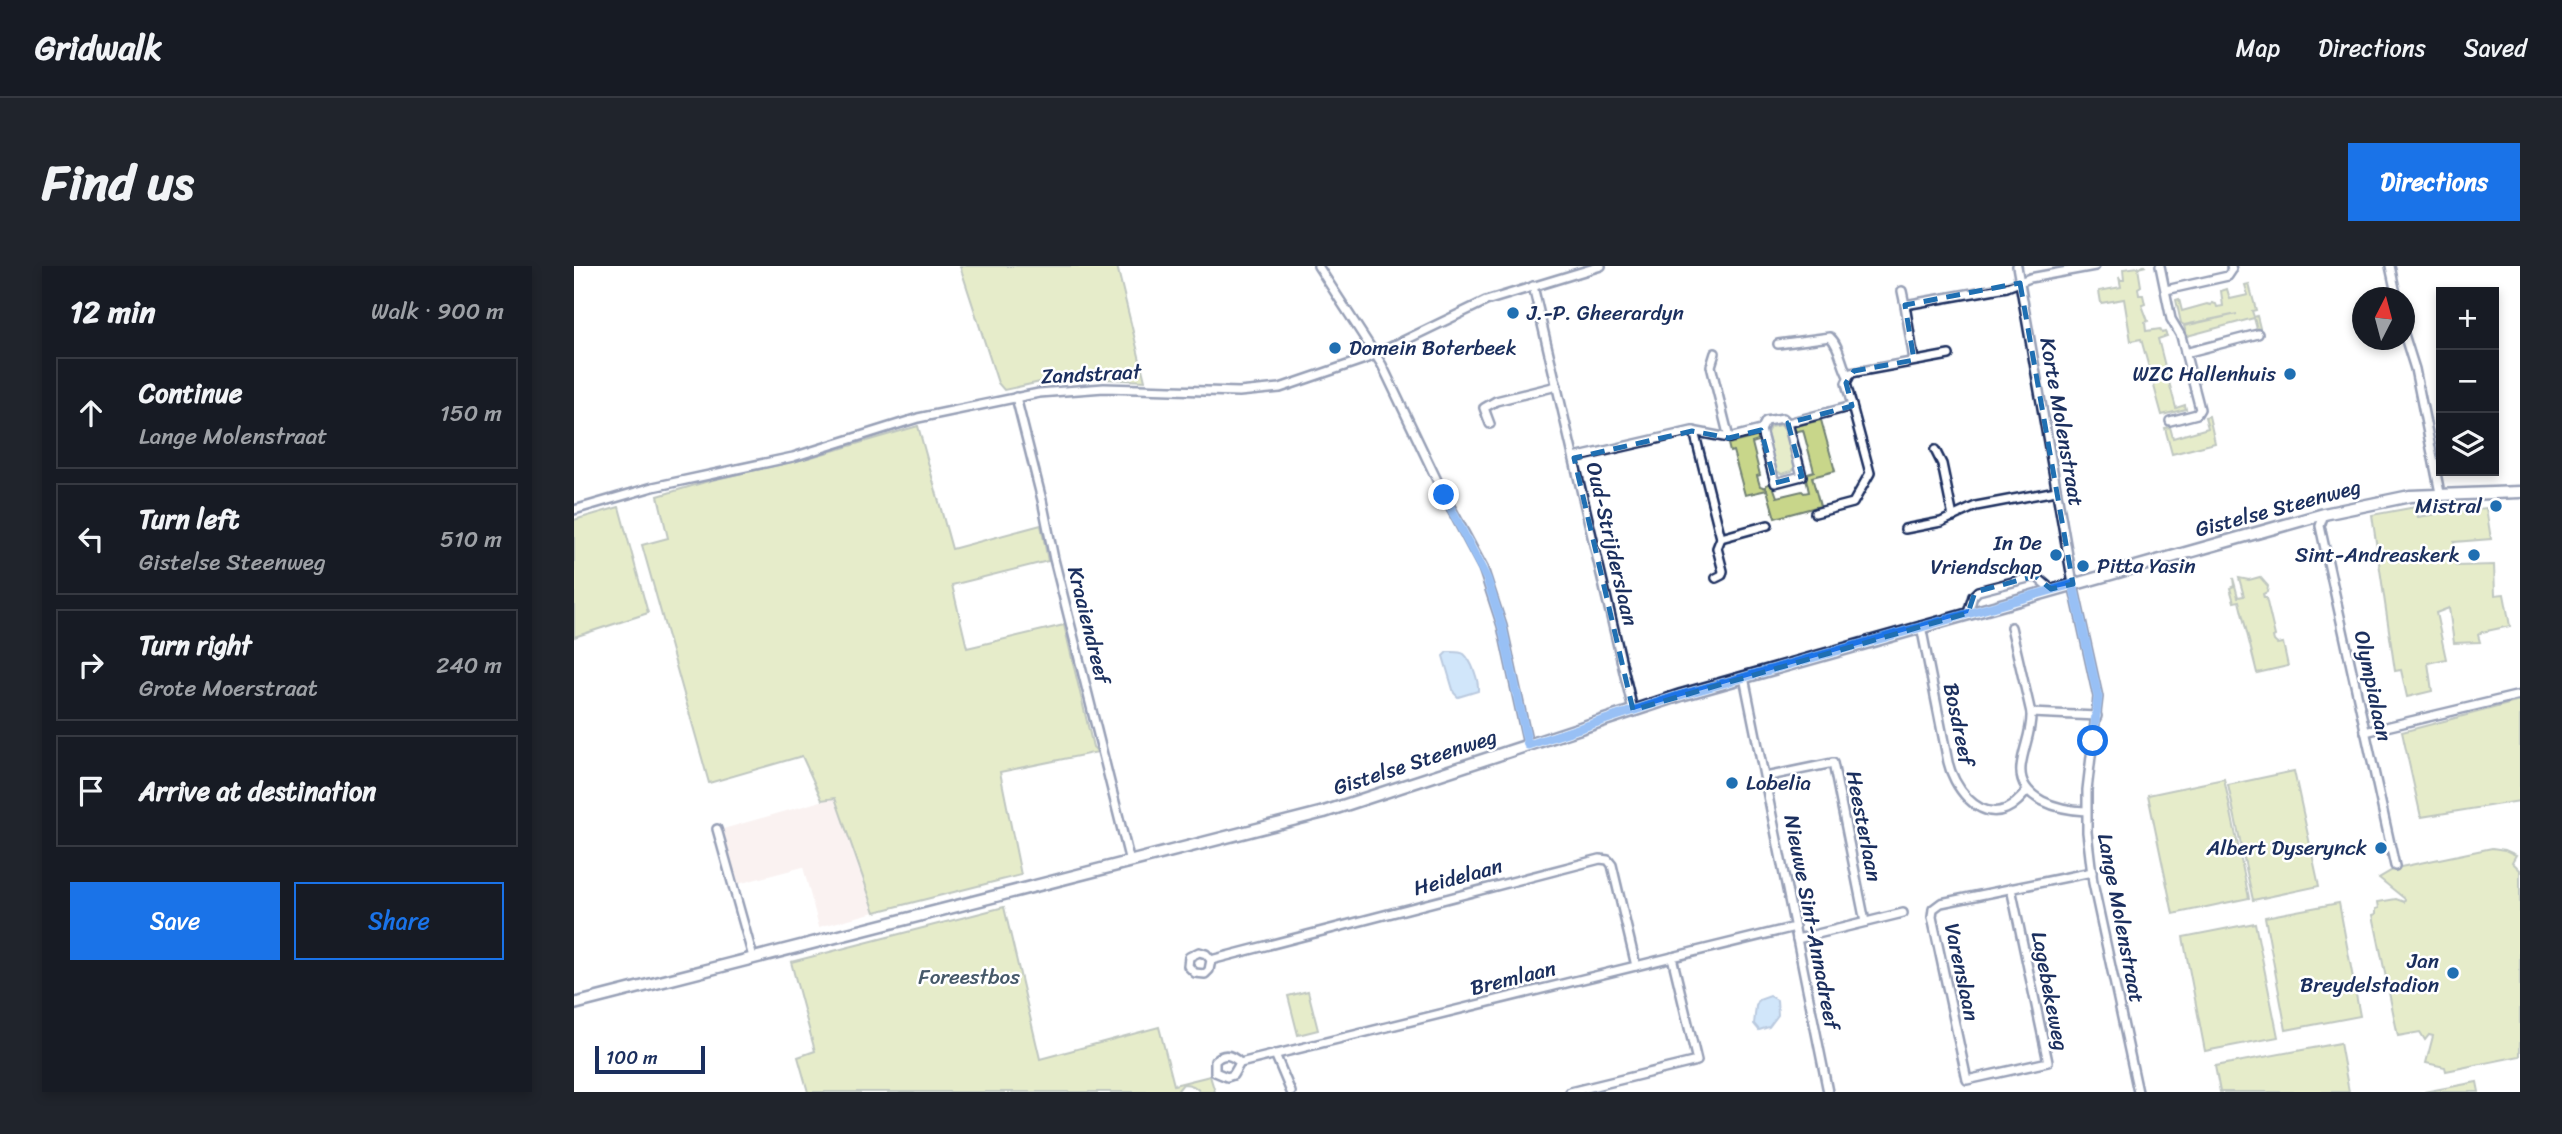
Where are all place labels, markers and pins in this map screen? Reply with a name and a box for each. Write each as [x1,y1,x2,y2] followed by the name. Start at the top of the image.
[1526,294,1684,332] place label: J.-P. Gheerardyn
[1505,305,1521,321] marker: J.-P. Gheerardyn
[1349,329,1517,367] place label: Domein Boterbeek
[1327,340,1343,356] marker: Domein Boterbeek
[2132,355,2276,393] place label: WZC Hallenhuis
[2282,366,2298,382] marker: WZC Hallenhuis
[2415,487,2483,525] place label: Mistral
[2488,498,2504,514] marker: Mistral
[1930,524,2042,586] place label: In De Vriendschap
[2295,536,2460,574] place label: Sint-Andreaskerk
[2048,547,2064,563] marker: In De Vriendschap
[2097,547,2196,585] place label: Pitta Yasin
[2466,547,2482,563] marker: Sint-Andreaskerk
[2075,558,2091,574] marker: Pitta Yasin
[1746,764,1811,802] place label: Lobelia
[1724,775,1740,791] marker: Lobelia
[2206,829,2367,867] place label: Albert Dyserynck
[2373,840,2389,856] marker: Albert Dyserynck
[2300,942,2439,1004] place label: Jan Breydelstadion
[2445,965,2461,981] marker: Jan Breydelstadion

